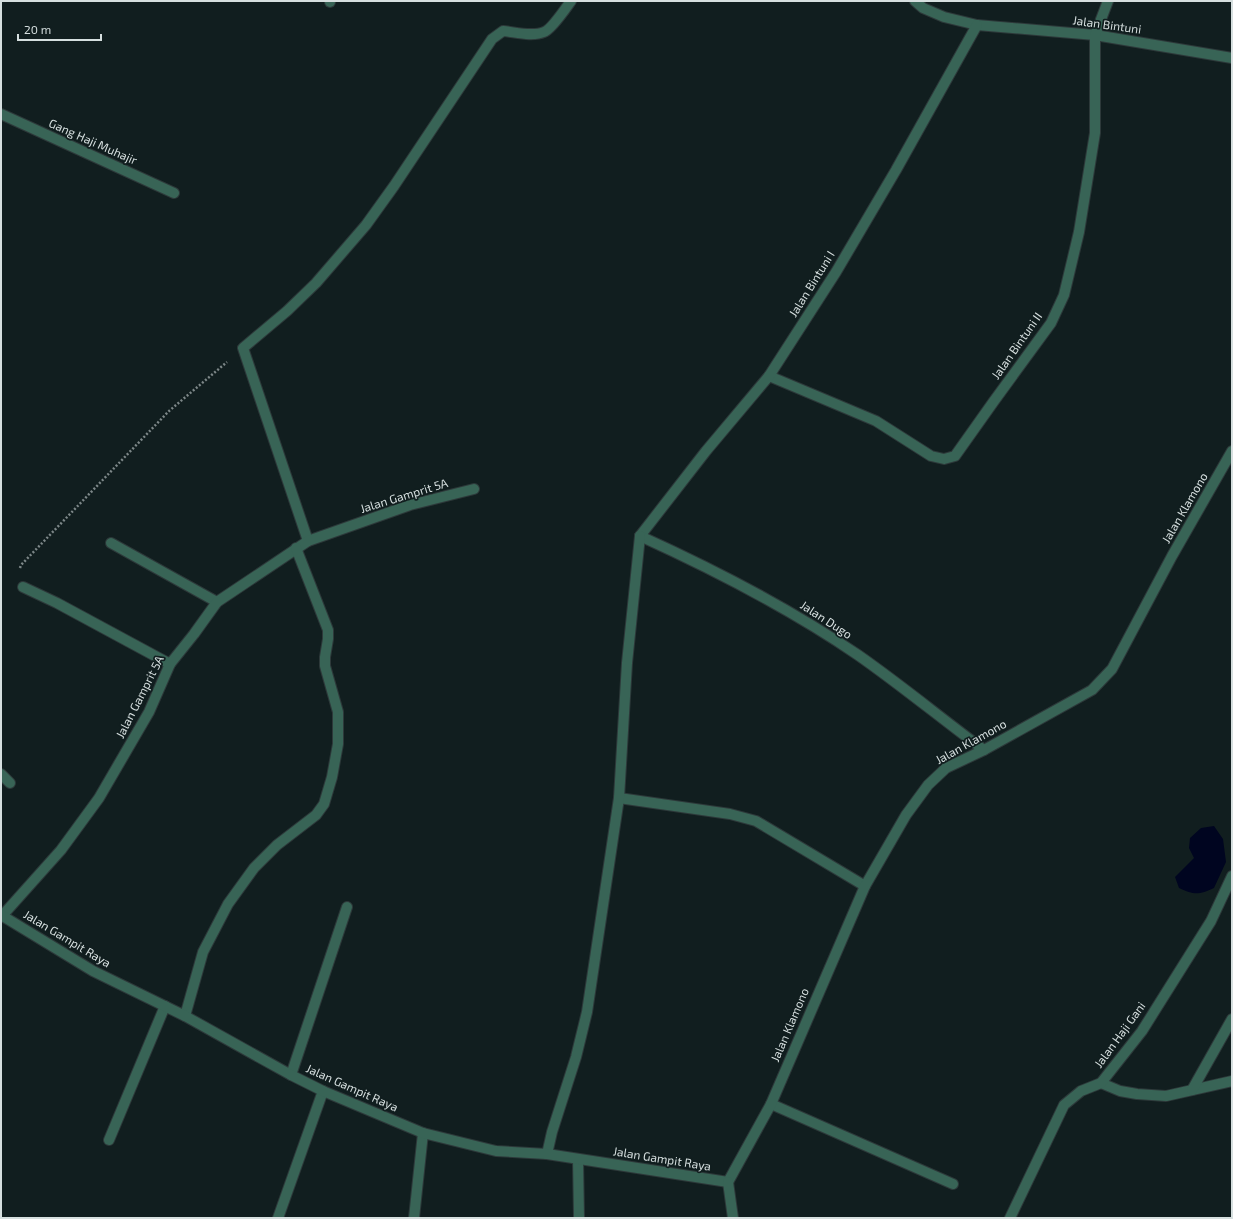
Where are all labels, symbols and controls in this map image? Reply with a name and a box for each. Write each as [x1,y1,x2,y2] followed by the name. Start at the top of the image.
[1072,12,1142,36] street label: Jalan Bintuni
[18,16,101,42] scale bar
[24,22,51,36] text: 20 m
[47,115,140,168] street label: Gang Haji Muhajir
[785,248,837,319] street label: Jalan Bintuni I
[988,309,1044,381] street label: Jalan Bintuni II
[1158,470,1210,545] street label: Jalan Klamono
[358,475,450,515] street label: Jalan Gamprit 5A
[798,597,855,641] street label: Jalan Dugo
[112,652,166,740] street label: Jalan Gamprit 5A
[933,716,1009,766] street label: Jalan Klamono
[21,907,114,970] street label: Jalan Gampit Raya
[767,985,811,1064] street label: Jalan Klamono
[1091,999,1149,1071] street label: Jalan Haji Gani
[304,1061,401,1114] street label: Jalan Gampit Raya
[612,1143,712,1173] street label: Jalan Gampit Raya

